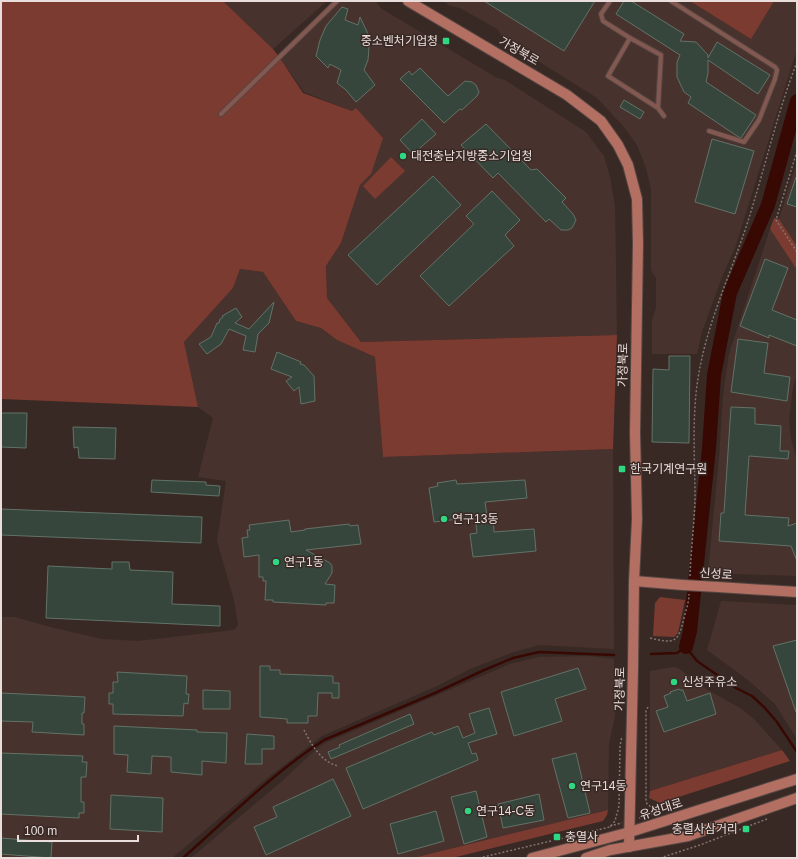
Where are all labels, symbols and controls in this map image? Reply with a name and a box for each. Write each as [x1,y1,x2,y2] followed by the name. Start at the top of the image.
[361,34,438,48] place label: 중소벤처기업청
[496,34,542,68] street label: 가정북로
[441,36,451,46] marker: 중소벤처기업청
[411,149,532,163] place label: 대전충남지방중소기업청
[398,151,408,161] marker: 대전충남지방중소기업청
[616,343,630,387] street label: 가정북로
[630,462,707,476] place label: 한국기계연구원
[617,464,627,474] marker: 한국기계연구원
[452,512,498,526] place label: 연구13동
[439,514,449,524] marker: 연구13동
[284,555,324,569] place label: 연구1동
[271,557,281,567] marker: 연구1동
[699,566,733,582] street label: 신성로
[613,667,627,711] street label: 가정북로
[682,675,737,689] place label: 신성주유소
[669,677,679,687] marker: 신성주유소
[580,779,626,793] place label: 연구14동
[567,781,577,791] marker: 연구14동
[638,796,684,822] street label: 유성대로
[476,804,535,818] place label: 연구14-C동
[463,806,473,816] marker: 연구14-C동
[18,817,138,843] scale bar
[672,822,738,836] place label: 충렬사삼거리
[24,824,57,838] text: 100 m
[741,824,751,834] marker: 충렬사삼거리
[565,830,598,844] place label: 충열사
[552,832,562,842] marker: 충열사

